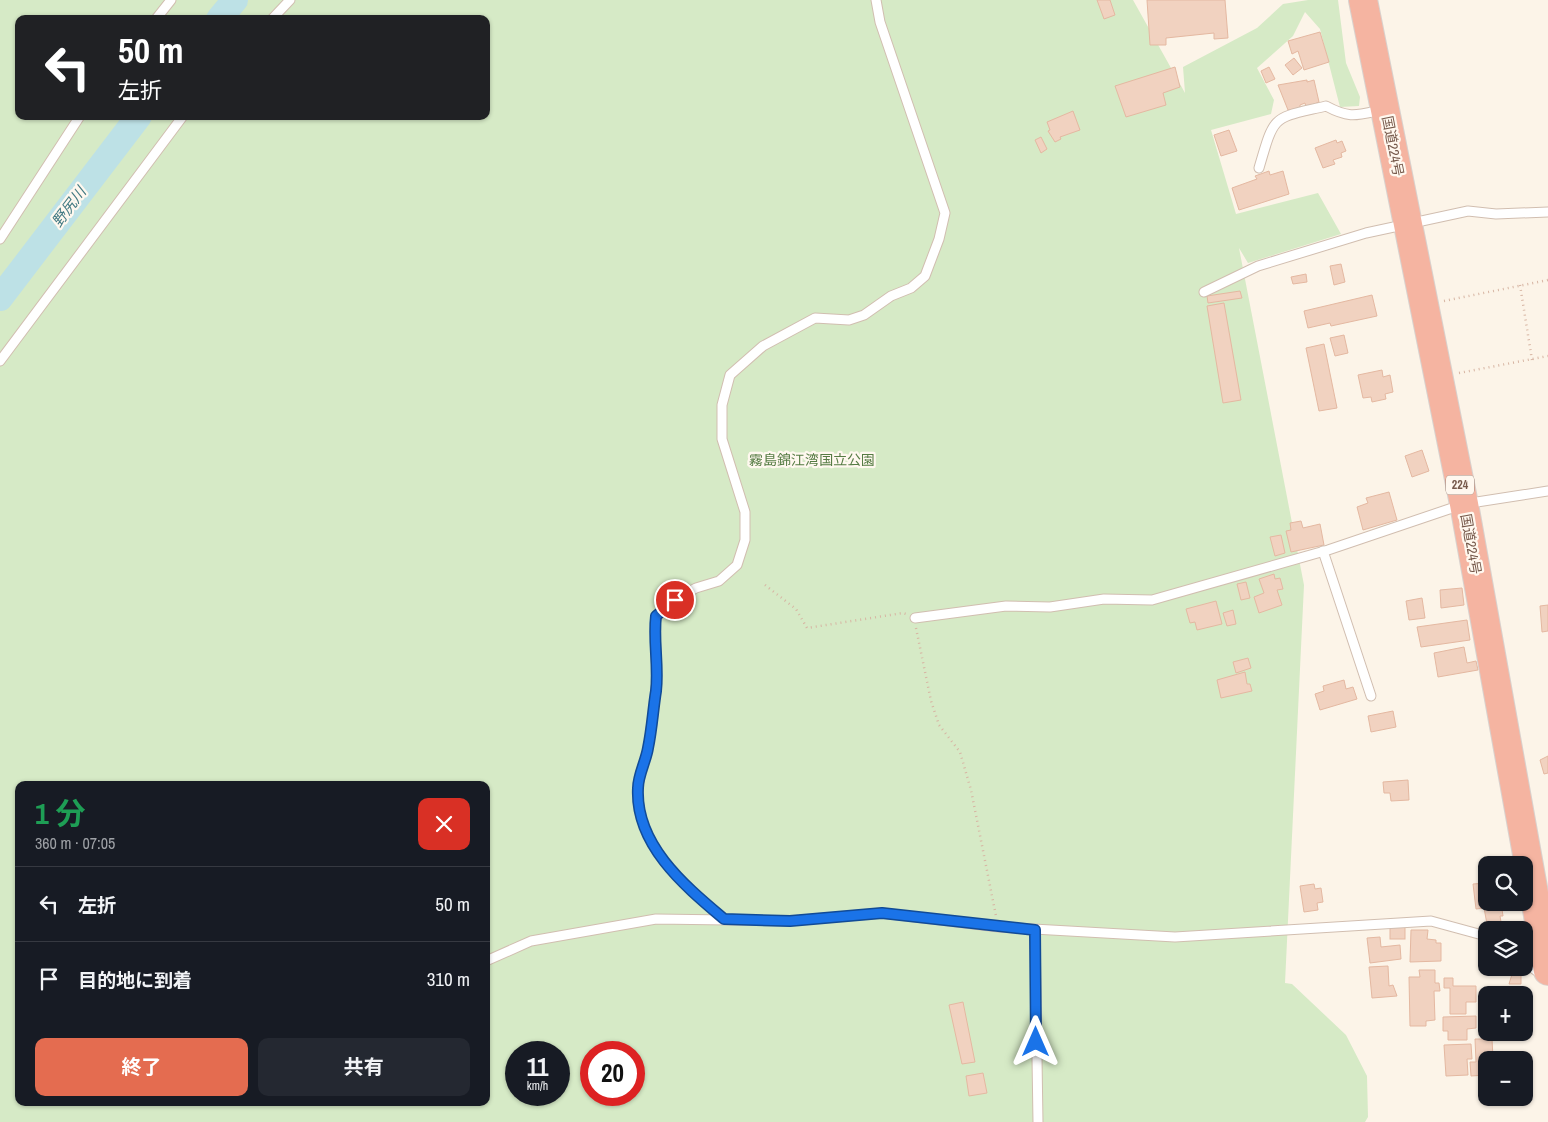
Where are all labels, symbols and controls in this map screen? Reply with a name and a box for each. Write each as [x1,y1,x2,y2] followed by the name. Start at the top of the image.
[118,27,183,74] text: 50 m
[35,35,100,100] icon: left
[118,75,162,105] text: 左折
[1378,114,1408,178] street label: 国道224号
[47,181,92,231] water label: 野尻川
[749,451,875,469] park label: 霧島錦江湾国立公園
[1446,476,1474,494] road number: 224
[1457,512,1485,576] street label: 国道224号
[654,579,696,621] pin
[661,586,689,614] icon: arrive
[35,793,86,833] text: 1 分
[418,798,470,850] button: close
[35,832,115,854] text: 360 m · 07:05
[1478,856,1533,1106] map controls
[1478,856,1533,911] button: search
[35,890,63,918] icon: left
[435,891,470,917] text: 50 m
[78,892,116,918] text: 左折
[1478,921,1533,976] button: layers
[35,965,63,993] icon: arrive
[427,966,470,992] text: 310 m
[78,967,192,993] text: 目的地に到着
[1478,986,1533,1041] button: +
[1009,1015,1061,1067] position arrow
[35,1038,248,1096] button: 終了
[258,1038,470,1096] button: 共有
[580,1041,645,1106] speed limit sign: 20
[527,1050,548,1084] text: 11
[1478,1051,1533,1106] button: −
[527,1078,548,1094] text: km/h

